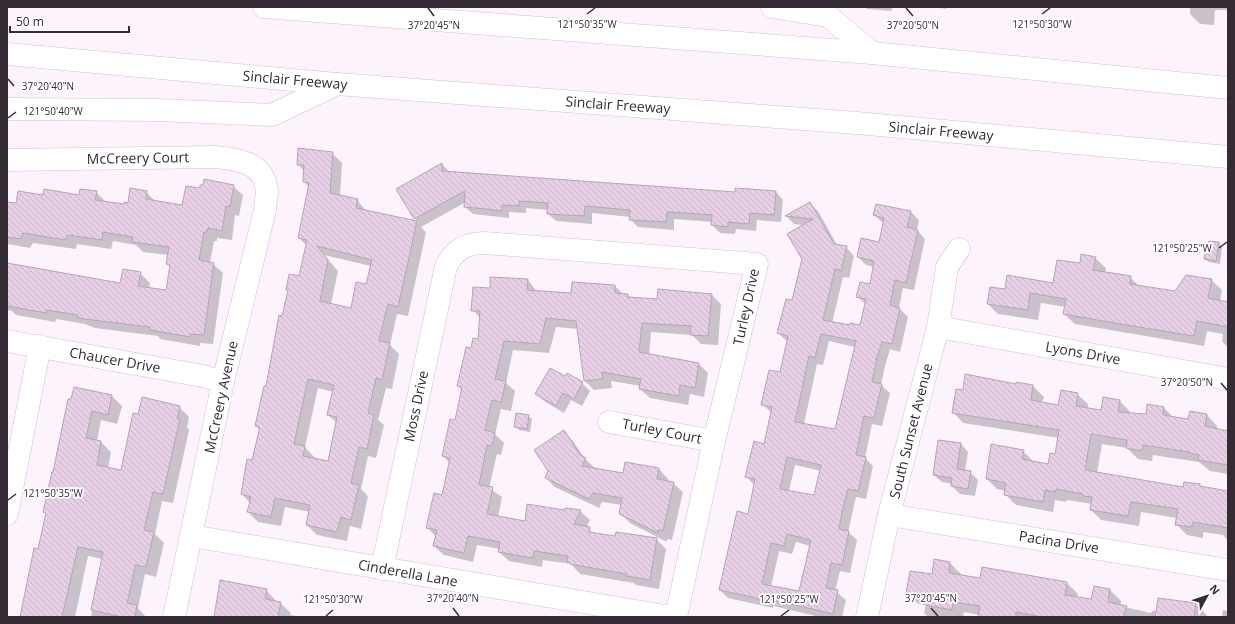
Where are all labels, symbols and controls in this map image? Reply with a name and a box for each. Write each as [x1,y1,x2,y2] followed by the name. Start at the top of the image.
[10,8,129,34] scale bar
[16,13,44,30] text: 50 m
[557,17,618,31] text: 121°50'35"W
[1012,17,1073,31] text: 121°50'30"W
[408,18,460,32] text: 37°20'45"N
[887,18,939,32] text: 37°20'50"N
[242,65,349,94] street label: Sinclair Freeway
[22,79,74,93] text: 37°20'40"N
[565,91,672,118] street label: Sinclair Freeway
[23,104,84,118] text: 121°50'40"W
[888,116,995,145] street label: Sinclair Freeway
[87,147,189,168] street label: McCreery Court
[1152,241,1213,255] text: 121°50'25"W
[728,266,763,347] street label: Turley Drive
[1044,337,1122,368] street label: Lyons Drive
[199,339,242,455] street label: McCreery Avenue
[68,342,162,377] street label: Chaucer Drive
[885,361,937,500] street label: South Sunset Avenue
[399,368,432,443] street label: Moss Drive
[1161,375,1213,389] text: 37°20'50"N
[621,413,703,448] street label: Turley Court
[23,486,84,500] text: 121°50'35"W
[1018,526,1101,557] street label: Pacina Drive
[357,554,460,591] street label: Cinderella Lane
[1187,576,1227,616] north arrow
[1206,581,1224,598] text: N
[427,591,479,605] text: 37°20'40"N
[905,591,957,605] text: 37°20'45"N
[303,592,364,606] text: 121°50'30"W
[759,592,820,606] text: 121°50'25"W

